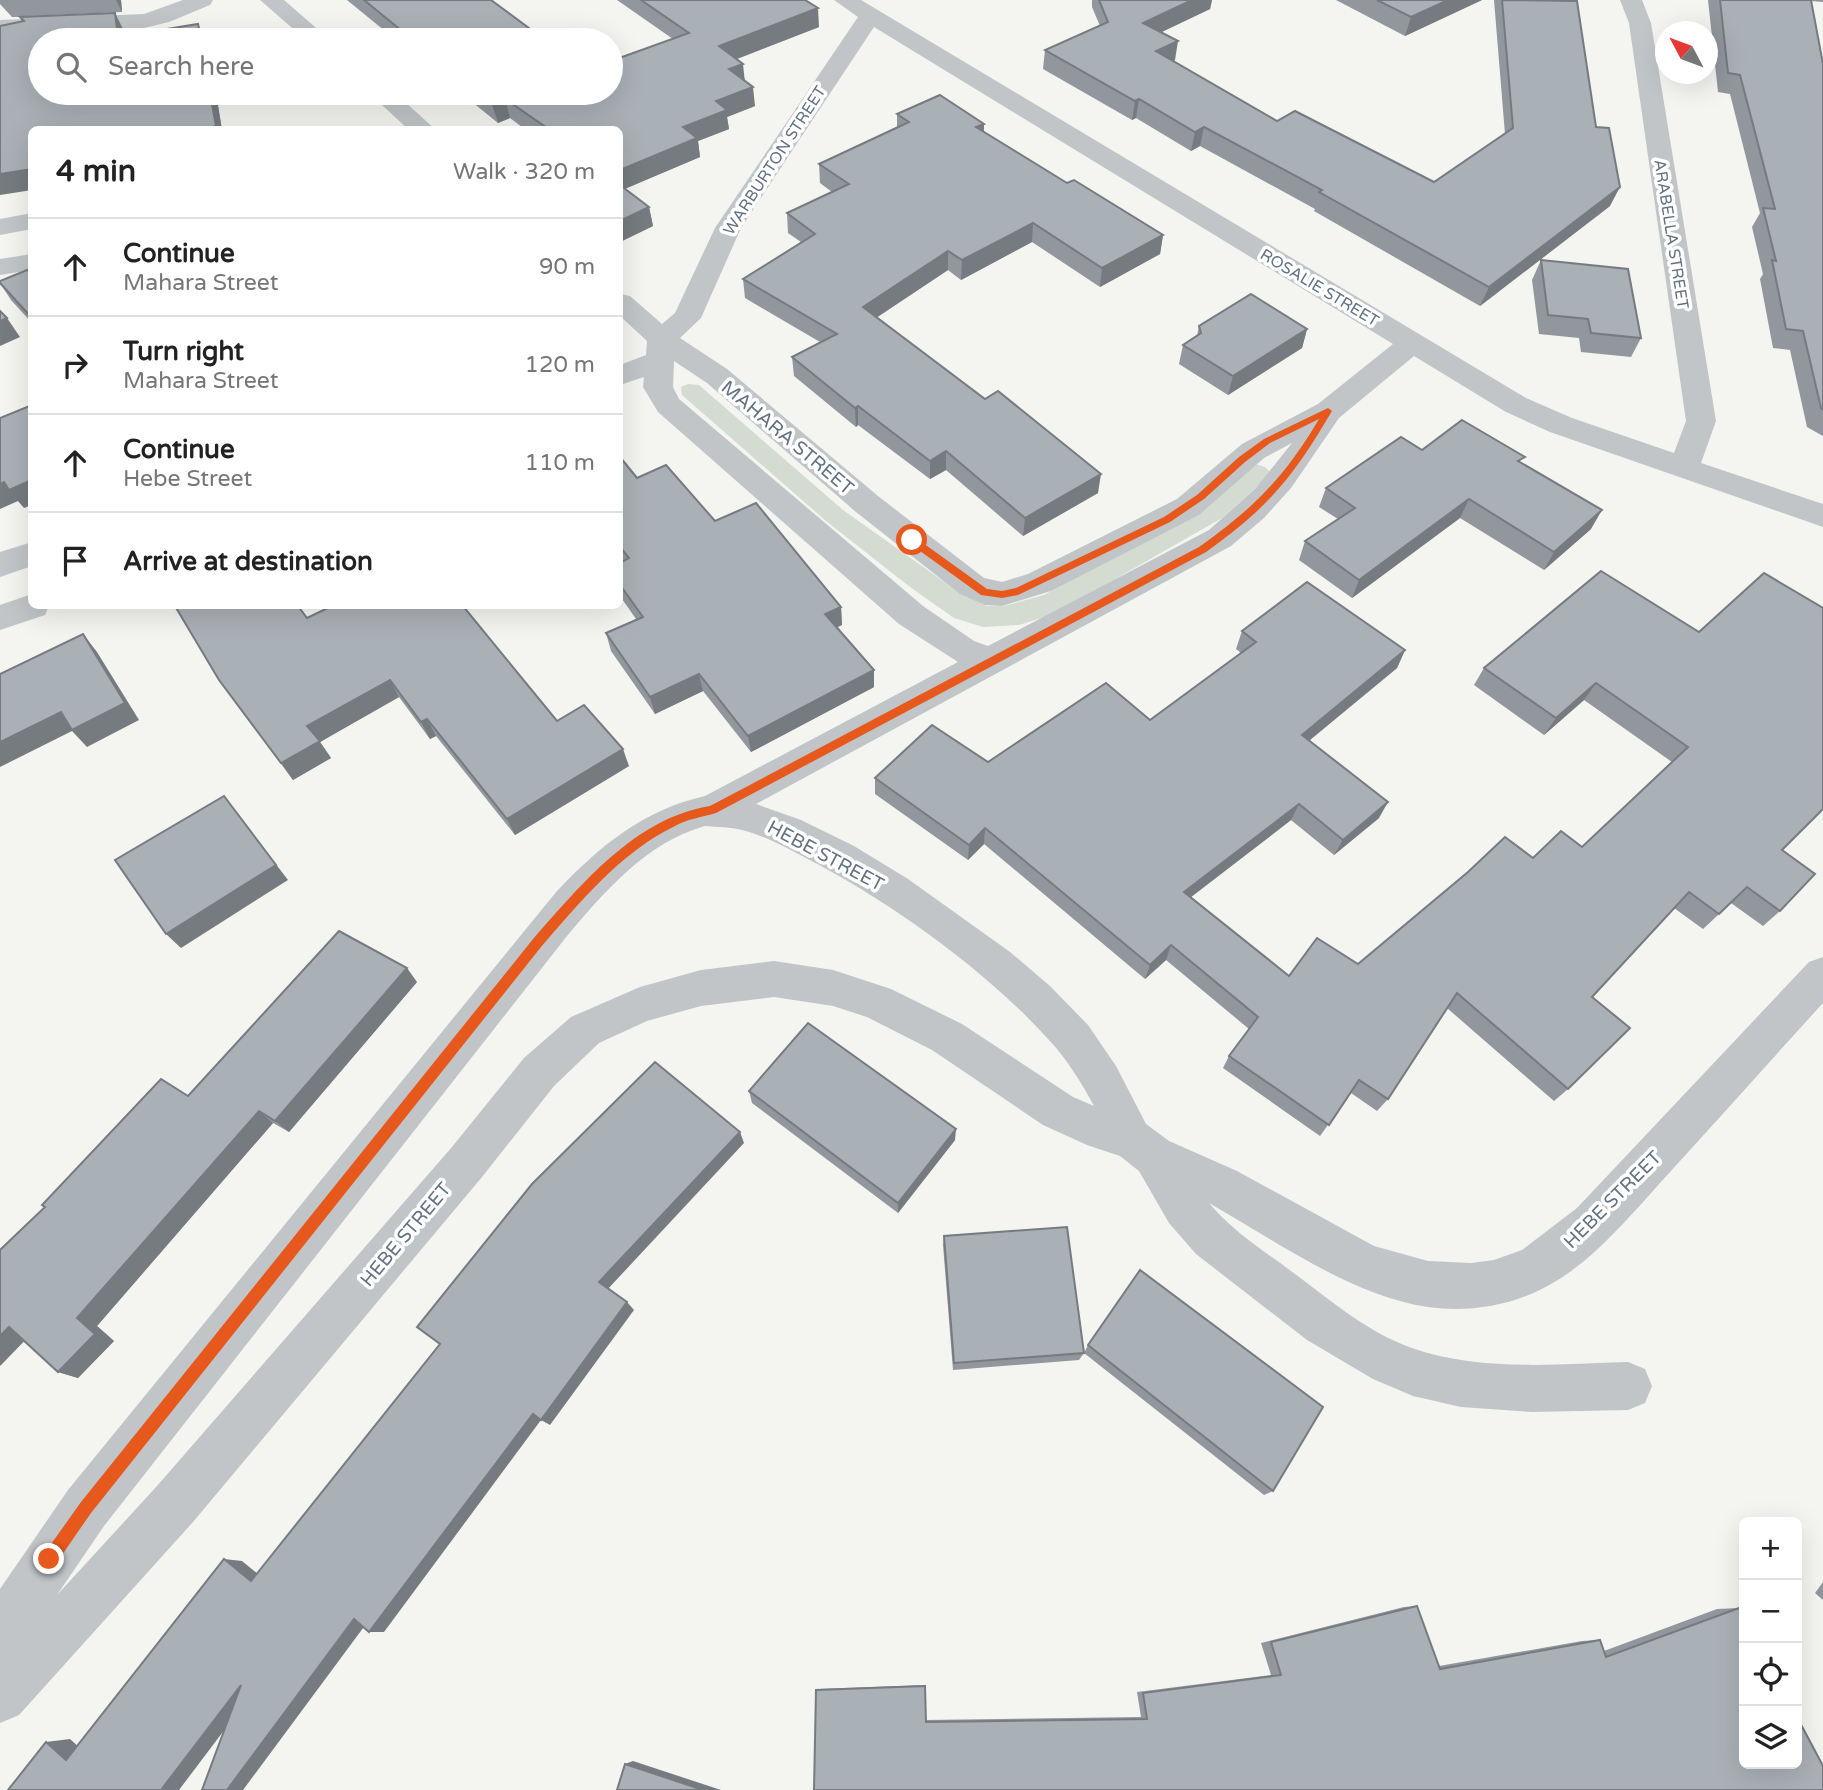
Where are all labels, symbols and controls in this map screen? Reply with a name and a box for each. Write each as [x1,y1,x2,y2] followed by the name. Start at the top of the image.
[1655,21,1718,84] north arrow
[28,28,623,105] search box
[52,48,90,86] icon: search
[108,51,254,82] text: Search here
[719,82,831,239] street label: WARBURTON STREET
[56,153,136,190] text: 4 min
[453,158,595,186] text: Walk · 320 m
[1649,158,1693,311] street label: ARABELLA STREET
[123,238,235,269] text: Continue
[1257,245,1383,331] street label: ROSALIE STREET
[56,248,94,286] icon: ahead
[539,253,595,281] text: 90 m
[123,269,279,297] text: Mahara Street
[123,336,244,367] text: Turn right
[56,346,94,384] icon: right
[525,351,595,379] text: 120 m
[123,367,279,395] text: Mahara Street
[717,376,858,500] street label: MAHARA STREET
[123,434,235,465] text: Continue
[56,444,94,482] icon: ahead
[525,449,595,477] text: 110 m
[123,465,252,493] text: Hebe Street
[896,524,927,555] route start
[56,542,94,580] icon: arrive
[123,546,373,577] text: Arrive at destination
[764,816,888,896] street label: HEBE STREET
[1559,1146,1666,1253] street label: HEBE STREET
[356,1178,456,1291] street label: HEBE STREET
[1739,1517,1802,1769] map controls
[1739,1517,1802,1580] button: +
[33,1543,64,1574] route end
[1739,1580,1802,1643] button: −
[1739,1643,1802,1706] button: locate
[1739,1706,1802,1769] button: layers

